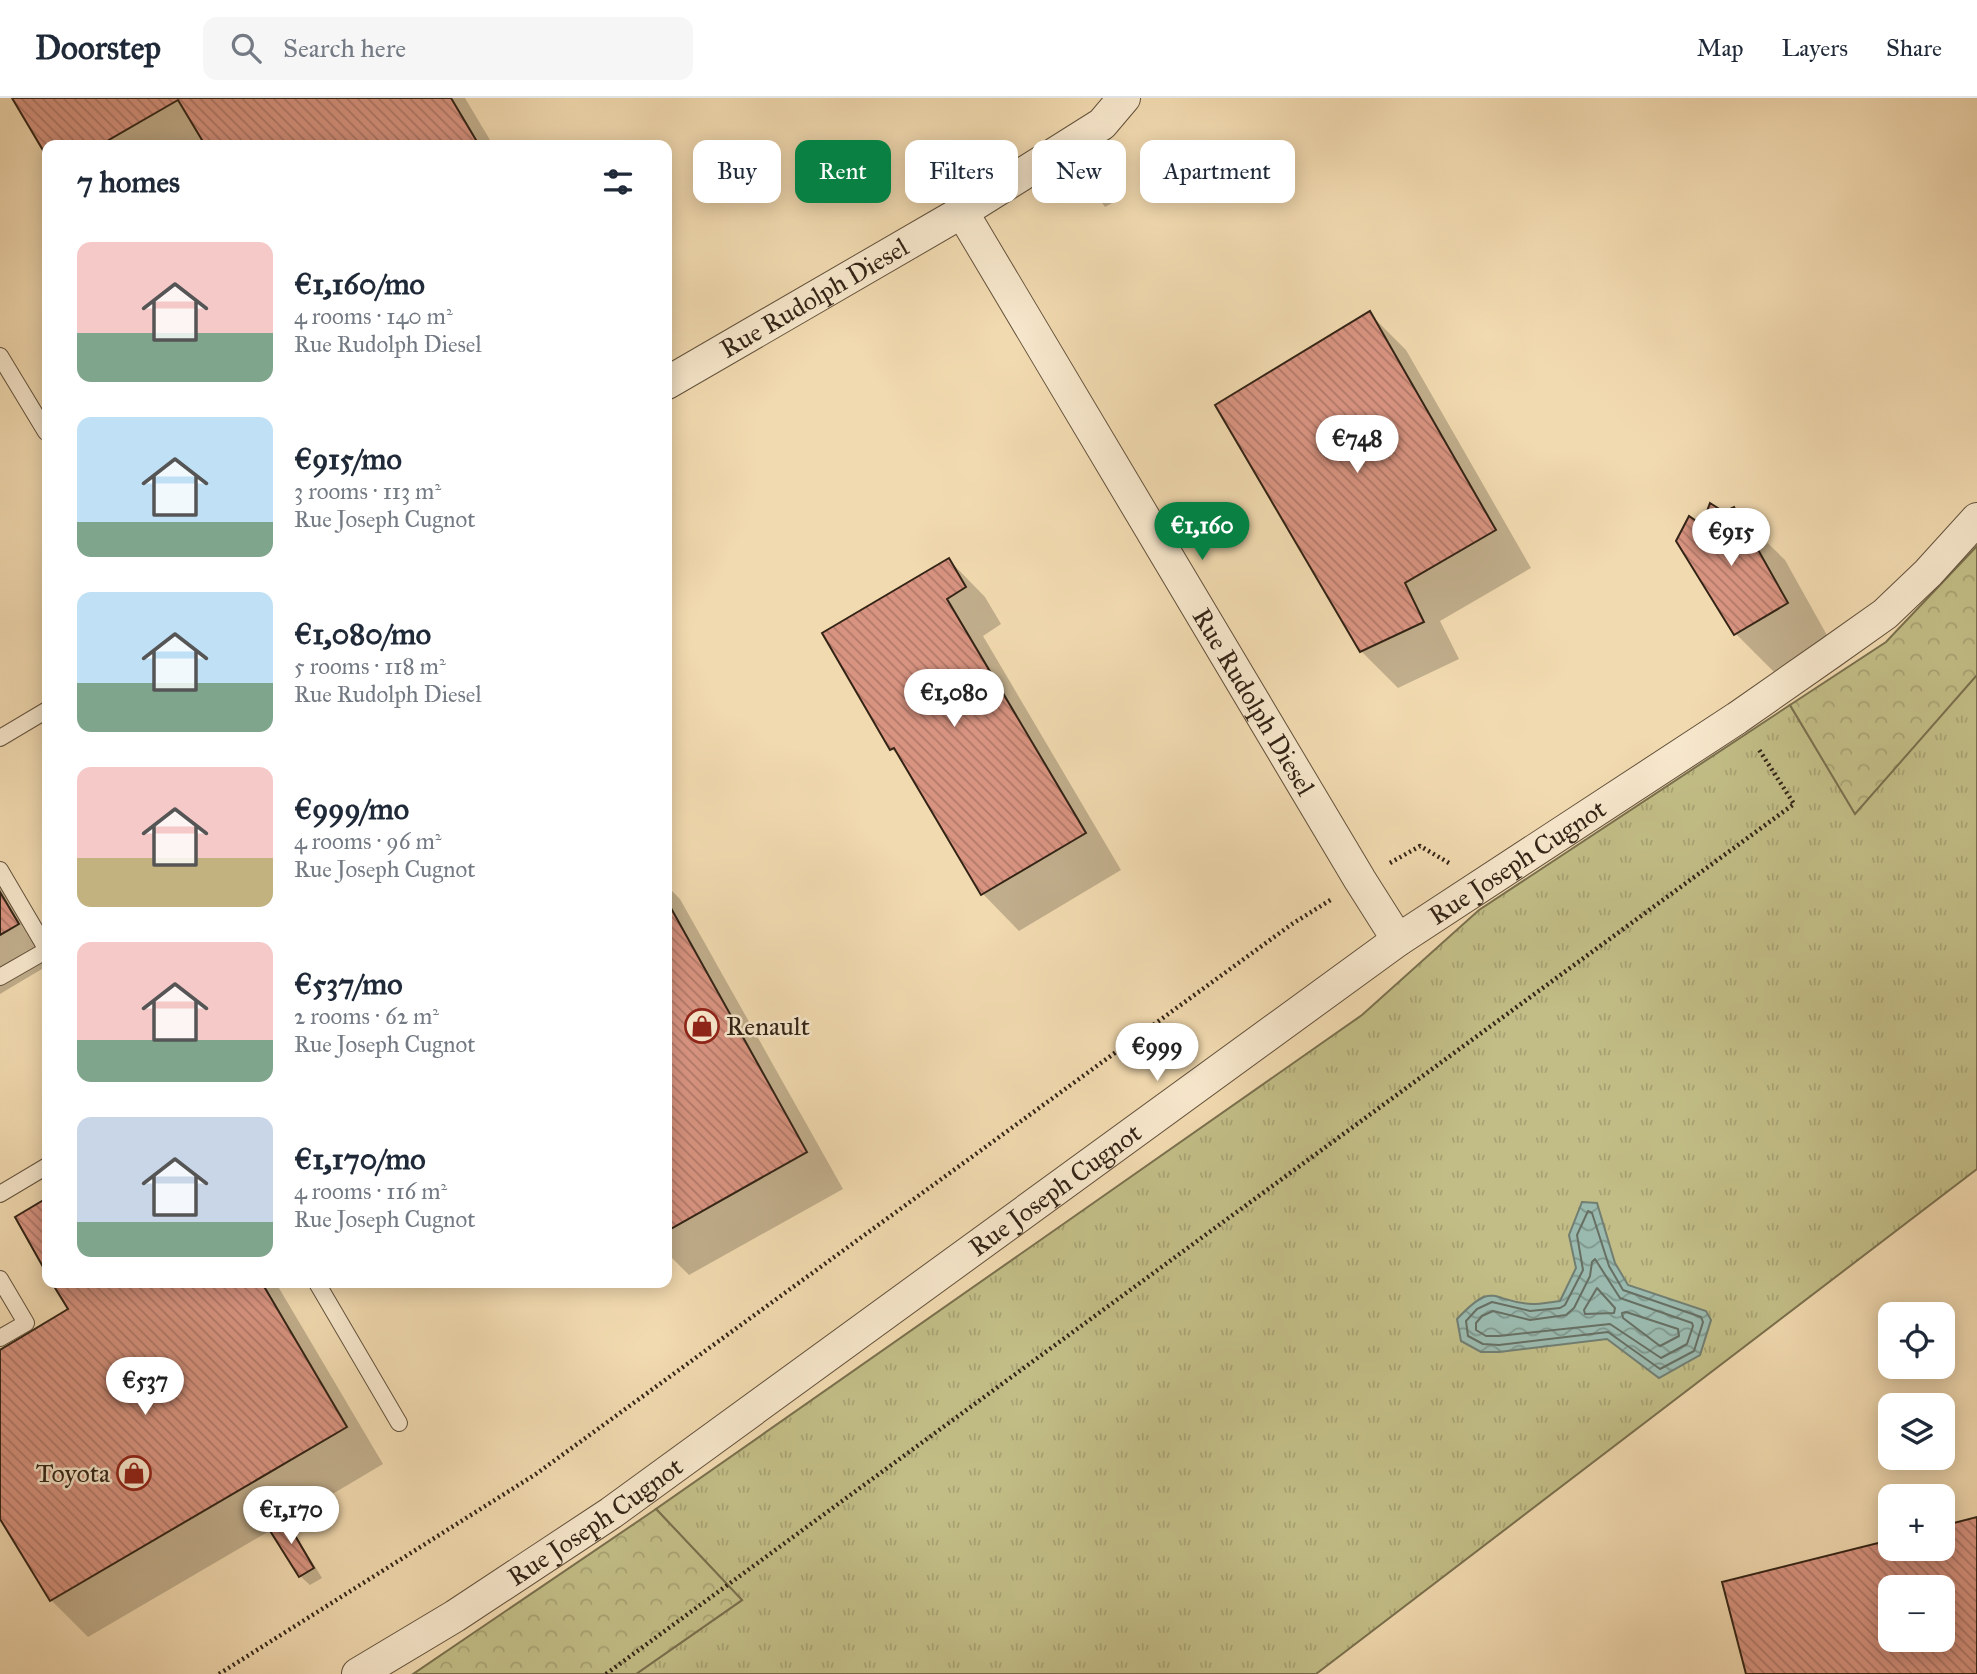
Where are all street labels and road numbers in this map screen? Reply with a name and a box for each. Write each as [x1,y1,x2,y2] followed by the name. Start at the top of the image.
[714,231,914,365] street label: Rue Rudolph Diesel
[1186,602,1322,801] street label: Rue Rudolph Diesel
[1423,792,1612,932] street label: Rue Joseph Cugnot
[962,1116,1147,1263] street label: Rue Joseph Cugnot
[502,1450,689,1593] street label: Rue Joseph Cugnot

